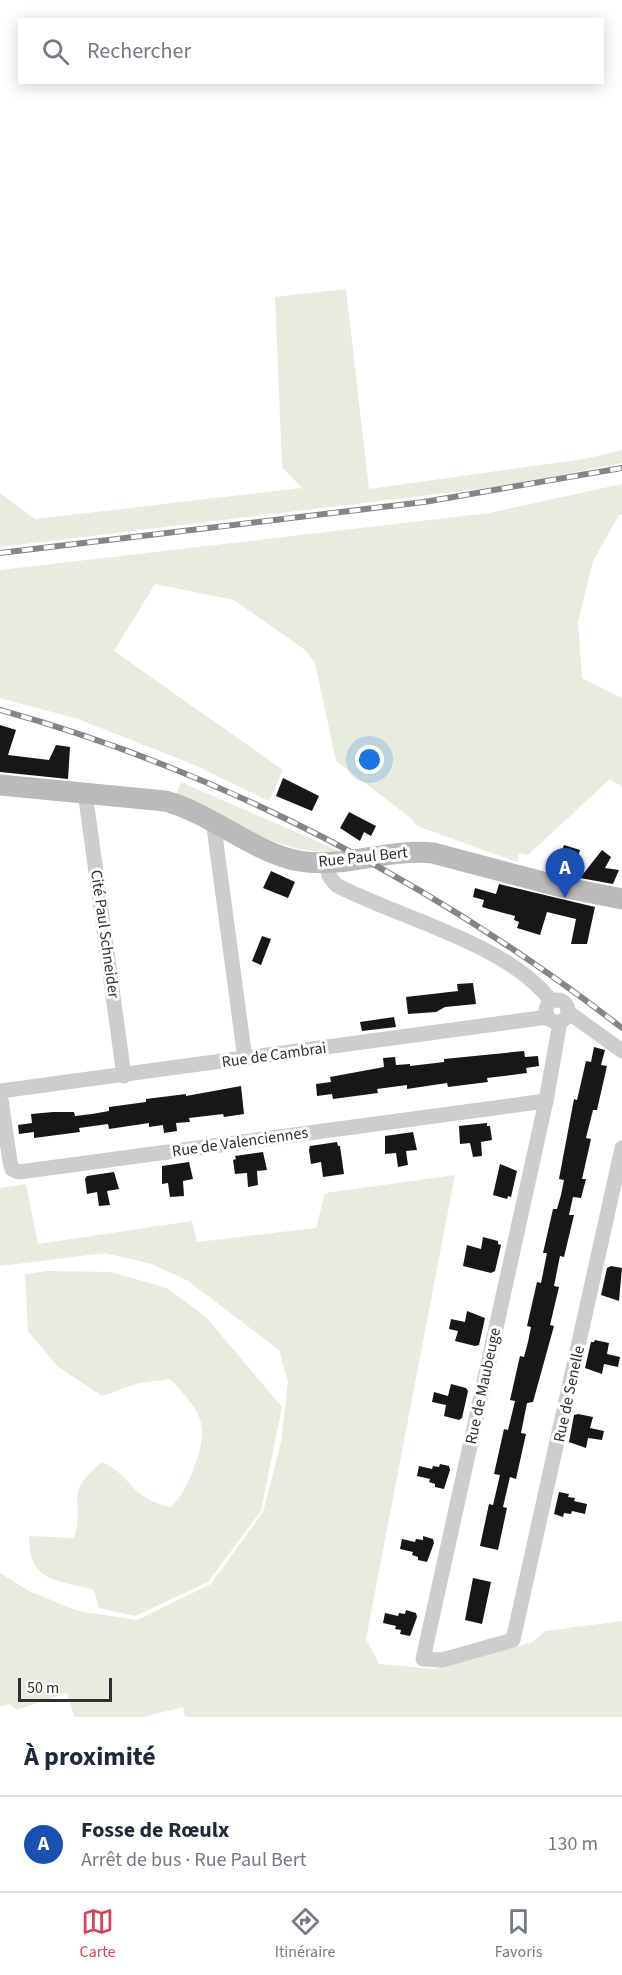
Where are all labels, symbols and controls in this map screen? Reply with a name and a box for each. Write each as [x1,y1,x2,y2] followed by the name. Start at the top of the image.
[18,18,604,84] search box
[39,35,72,68] icon: search
[87,35,191,67] text: Rechercher
[355,745,384,774] your location
[317,841,409,873] street label: Rue Paul Bert
[546,848,584,898] pin: A
[85,868,125,1000] street label: Cité Paul Schneider
[220,1037,328,1073] street label: Rue de Cambrai
[171,1122,310,1162] street label: Rue de Valenciennes
[460,1326,506,1446] street label: Rue de Maubeuge
[548,1344,590,1444] street label: Rue de Senelle
[18,1675,112,1702] scale bar
[27,1677,59,1699] text: 50 m
[24,1738,156,1775] text: À proximité
[81,1814,229,1846] text: Fosse de Rœulx
[38,1830,49,1858] text: A
[548,1830,598,1858] text: 130 m
[81,1846,306,1874] text: Arrêt de bus · Rue Paul Bert
[80,1905,115,1963] tab: Carte
[275,1905,335,1963] tab: Itinéraire
[495,1905,542,1963] tab: Favoris

